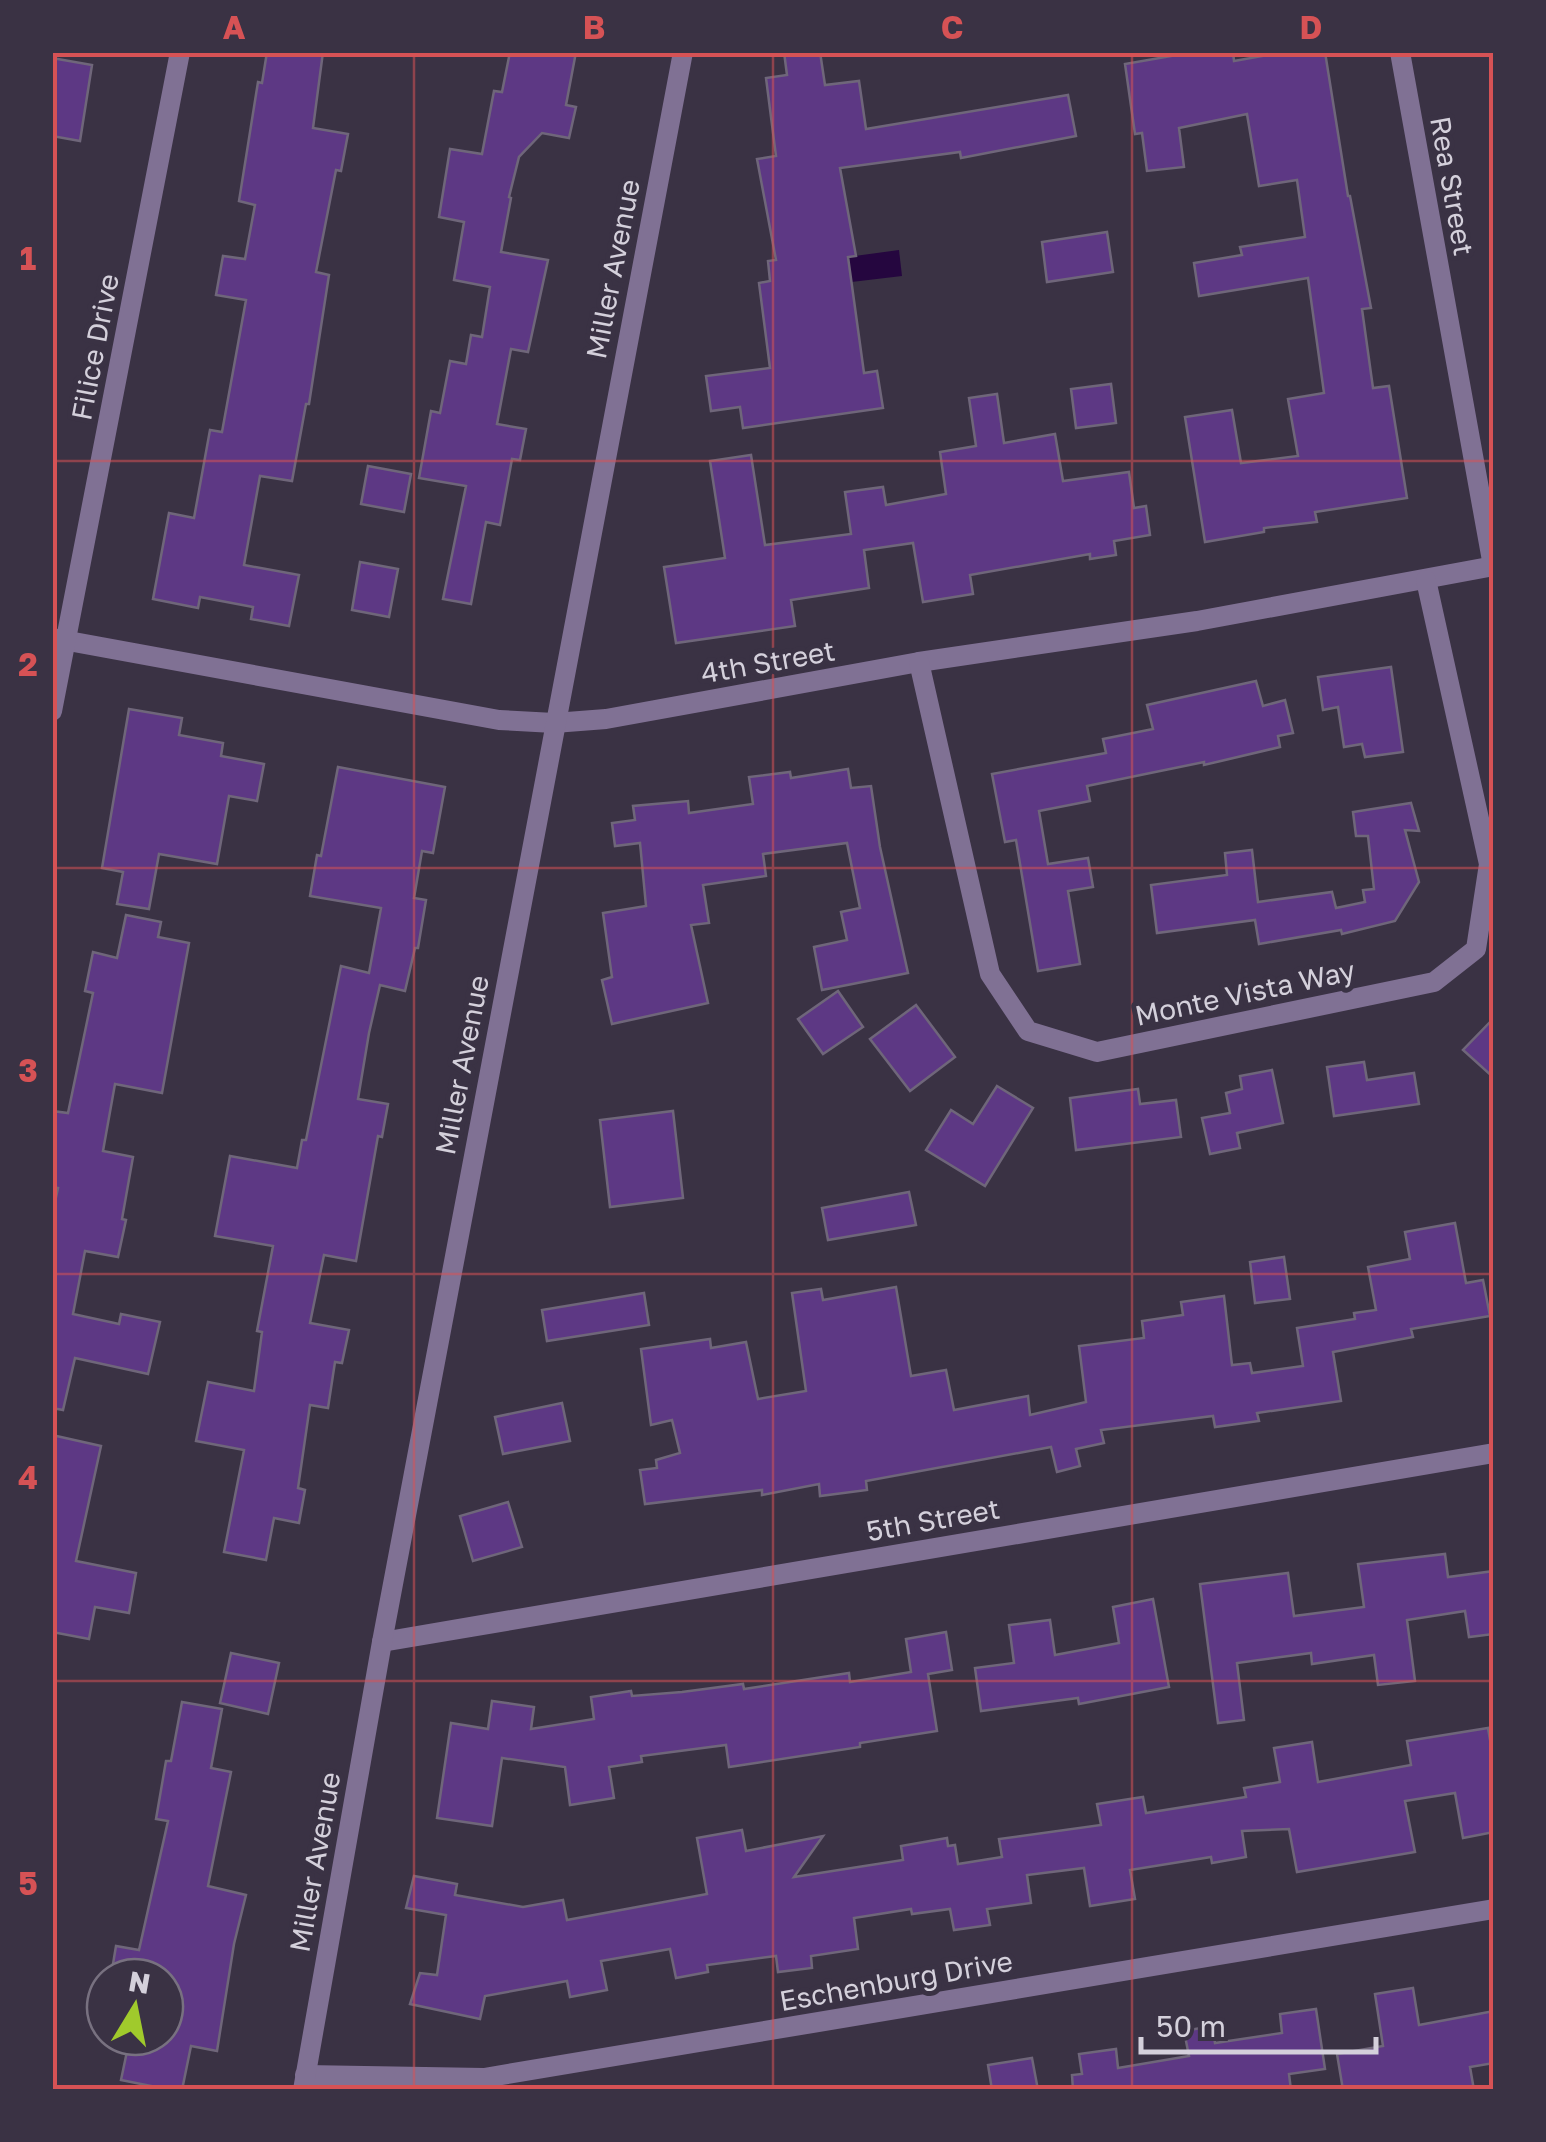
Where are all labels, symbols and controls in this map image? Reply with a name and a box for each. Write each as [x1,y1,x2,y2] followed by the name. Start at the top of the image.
[223,8,246,46] text: A
[583,8,605,46] text: B
[941,8,963,46] text: C
[1300,8,1322,46] text: D
[1424,114,1481,258] street label: Rea Street
[579,176,646,361] street label: Miller Avenue
[20,239,36,277] text: 1
[64,271,125,423] street label: Filice Drive
[698,634,837,690] street label: 4th Street
[18,645,38,683] text: 2
[1132,953,1358,1032] street label: Monte Vista Way
[428,972,495,1157] street label: Miller Avenue
[18,1051,38,1089] text: 3
[18,1458,38,1496] text: 4
[864,1492,1002,1547] street label: 5th Street
[282,1769,347,1955] street label: Miller Avenue
[18,1864,38,1902] text: 5
[777,1944,1015,2017] street label: Eschenburg Drive
[85,1957,185,2057] north arrow
[126,1964,153,2000] text: N
[1141,1992,1376,2054] scale bar
[1156,2008,1226,2044] text: 50 m

